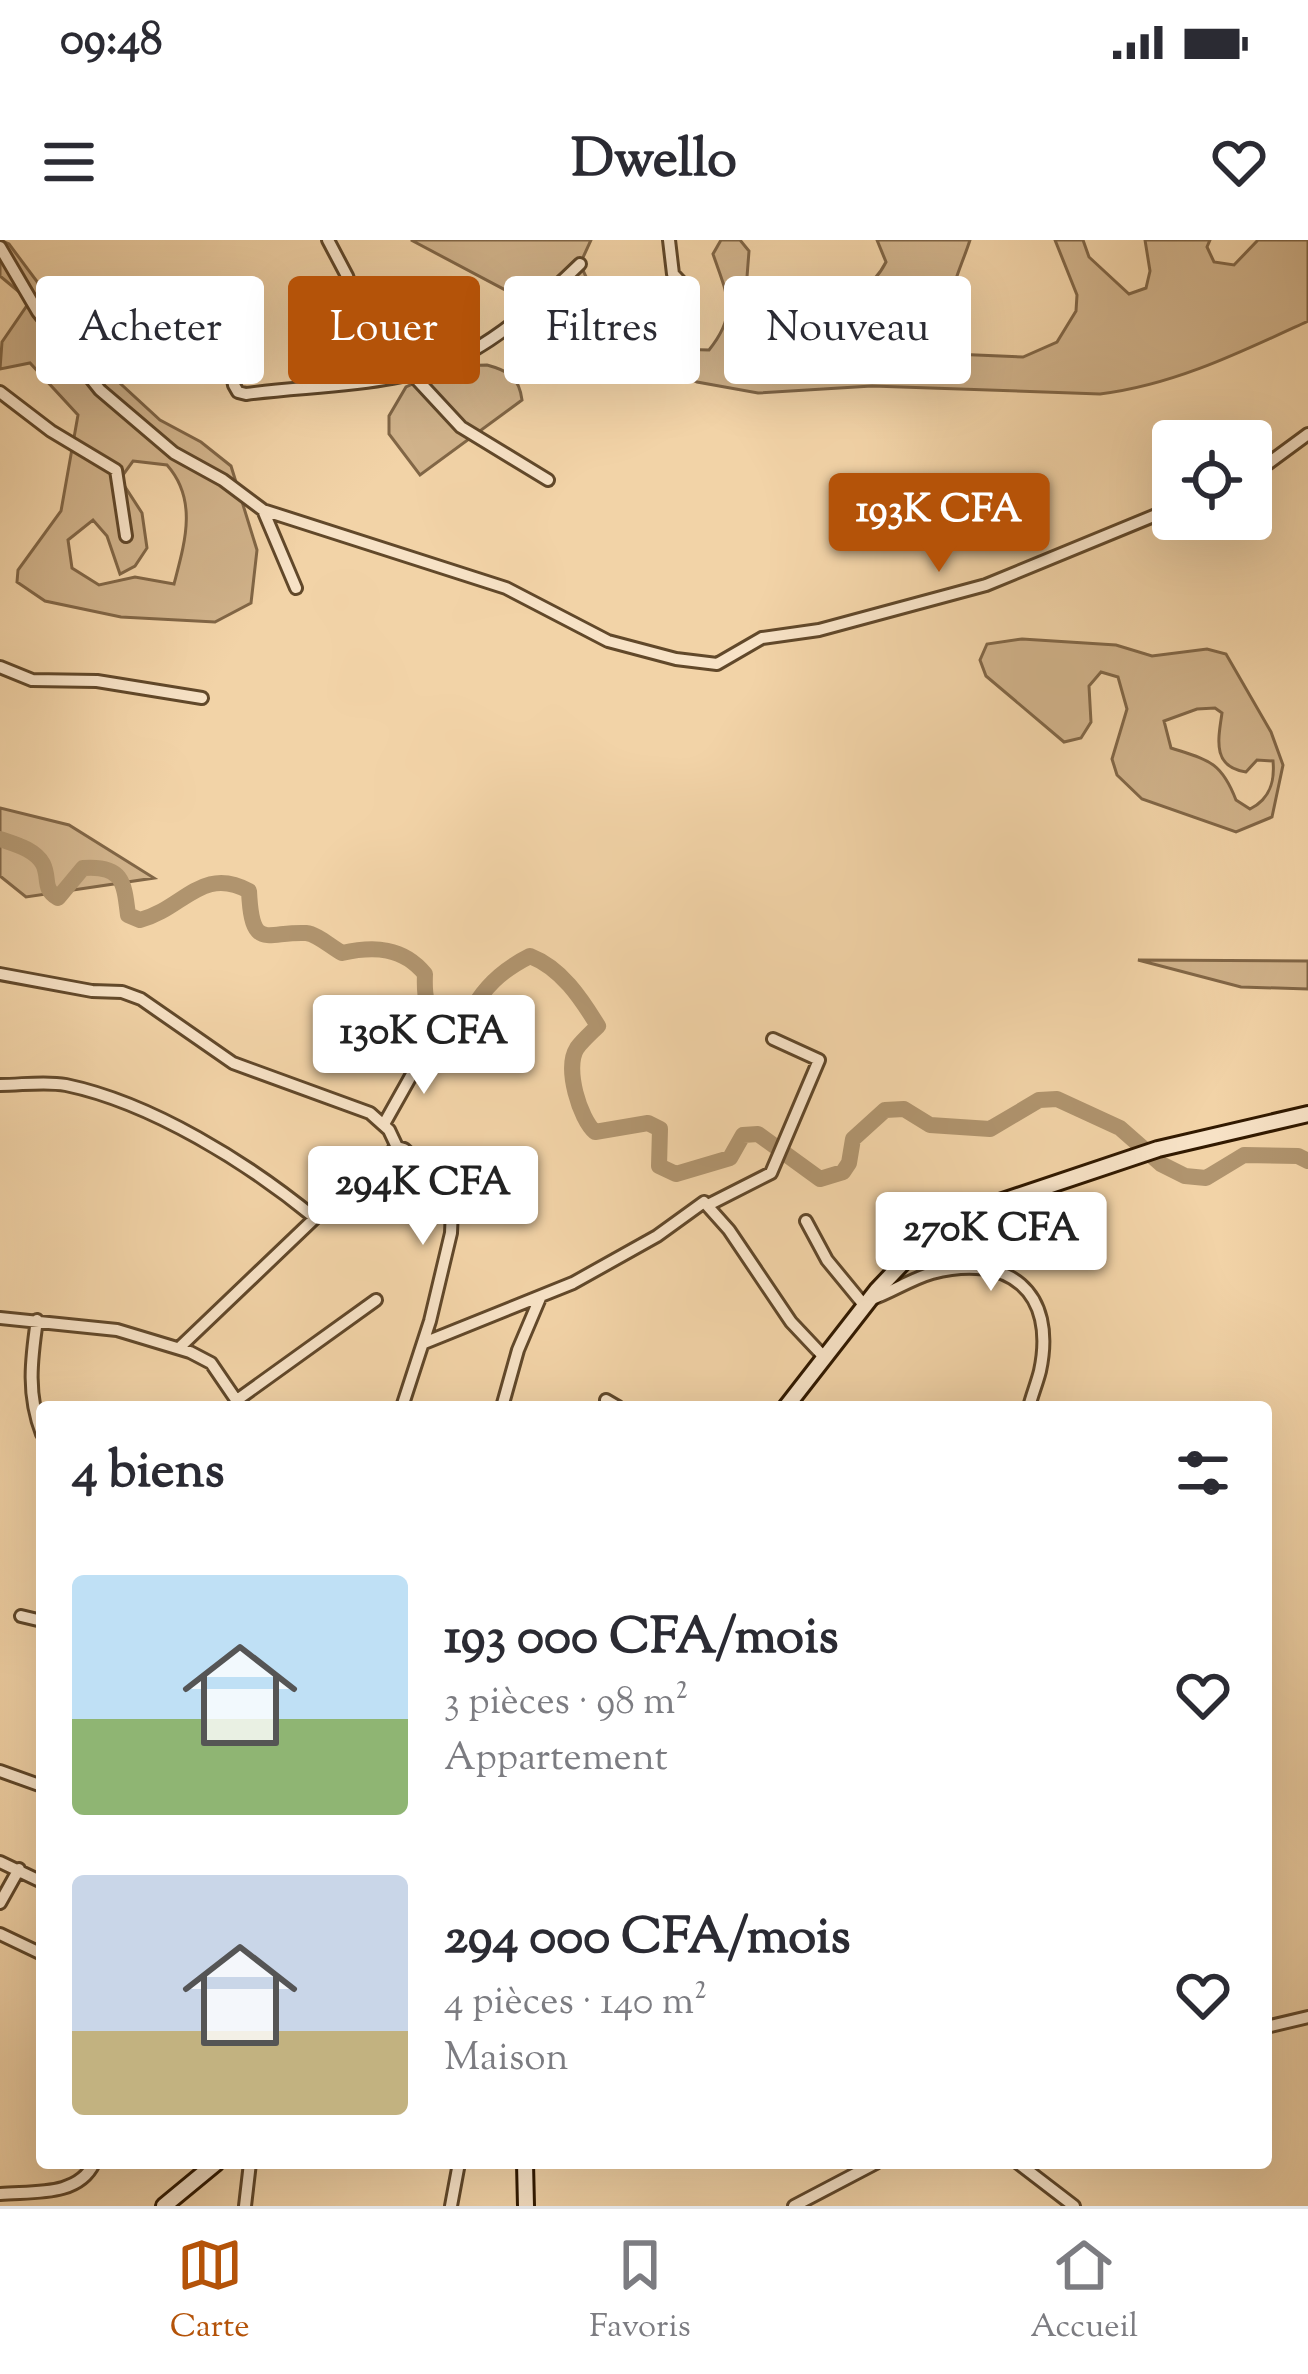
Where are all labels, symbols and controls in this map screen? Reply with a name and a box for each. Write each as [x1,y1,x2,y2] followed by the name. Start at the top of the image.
[60,10,163,75] text: 09:48
[571,123,737,201] text: Dwello
[36,129,102,195] icon: menu
[1206,129,1272,195] icon: heart
[36,276,264,384] chip: Acheter
[288,276,480,384] chip: Louer
[504,276,700,384] chip: Filtres
[724,276,971,384] chip: Nouveau
[1152,420,1272,540] map controls
[1152,420,1272,540] button: locate
[815,473,1063,575] pin: 193K CFA
[856,484,1022,540] text: 193K CFA
[300,995,548,1097] pin: 130K CFA
[340,1006,508,1062] text: 130K CFA
[299,1146,547,1248] pin: 294K CFA
[335,1157,511,1213] text: 294K CFA
[867,1192,1115,1294] pin: 270K CFA
[903,1203,1079,1259] text: 270K CFA
[72,1437,225,1510] text: 4 biens
[1170,1440,1236,1506] icon: filters
[444,1603,839,1676] text: 193 000 CFA/mois
[168,1623,312,1767] icon: home
[1170,1662,1236,1728] icon: heart
[444,1676,689,1732] text: 3 pièces · 98 m²
[444,1732,668,1788] text: Appartement
[444,1903,851,1976] text: 294 000 CFA/mois
[168,1923,312,2067] icon: home
[1170,1962,1236,2028] icon: heart
[444,1976,707,2032] text: 4 pièces · 140 m²
[444,2032,569,2088] text: Maison
[170,2232,250,2352] tab: Carte
[589,2232,691,2352] tab: Favoris
[1030,2232,1138,2352] tab: Accueil

